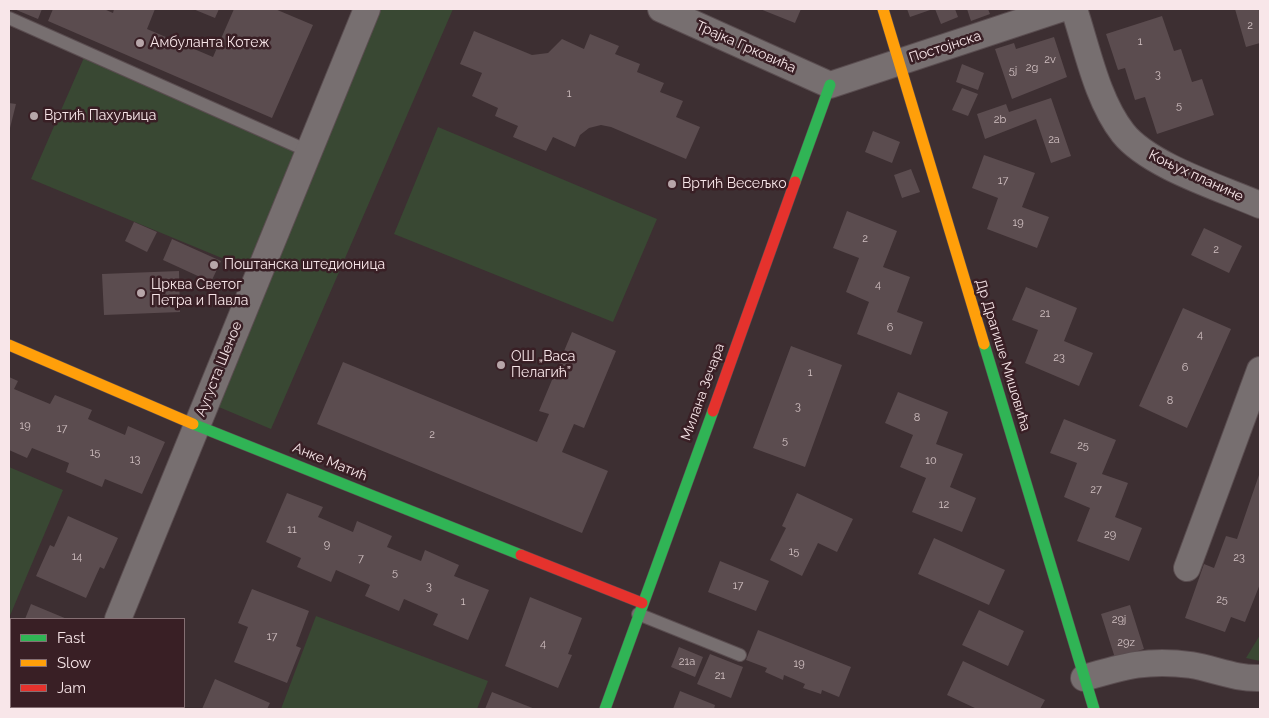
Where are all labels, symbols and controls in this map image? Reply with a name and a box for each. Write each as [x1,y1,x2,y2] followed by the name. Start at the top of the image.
[693,17,799,77] street label: Трајка Грковића
[1247,19,1253,33] house number: 2
[907,27,983,67] street label: Постојнска
[150,35,269,51] place label: Амбуланта Котеж
[1138,35,1142,49] house number: 1
[134,37,146,49] marker: Амбуланта Котеж
[1044,53,1056,67] house number: 2v
[1026,61,1038,75] house number: 2g
[1009,64,1017,78] house number: 5j
[1155,68,1161,82] house number: 3
[567,87,571,101] house number: 1
[1176,99,1182,113] house number: 5
[44,108,156,124] place label: Вртић Пахуљица
[28,110,40,122] marker: Вртић Пахуљица
[994,113,1006,127] house number: 2b
[1048,133,1060,147] house number: 2a
[1146,147,1246,205] street label: Коњух планине
[998,174,1008,188] house number: 17
[682,176,787,192] place label: Вртић Весељко
[666,178,678,190] marker: Вртић Весељко
[1012,216,1024,230] house number: 19
[862,232,868,246] house number: 2
[1213,243,1219,257] house number: 2
[224,257,385,273] place label: Поштанска штедионица
[208,259,220,271] marker: Поштанска штедионица
[151,277,248,310] place label: Црква Светог Петра и Павла
[972,277,1034,433] street label: Др Драгише Мишовића
[875,278,881,292] house number: 4
[135,287,147,299] marker: Црква Светог Петра и Павла
[1040,307,1050,321] house number: 21
[192,319,246,419] street label: Аугуста Шеное
[887,321,893,335] house number: 6
[1197,328,1203,342] house number: 4
[678,341,728,443] street label: Милана Зечара
[511,349,575,382] place label: ОШ „Васа Пелагић”
[1053,351,1065,365] house number: 23
[495,359,507,371] marker: ОШ „Васа Пелагић”
[1182,361,1188,375] house number: 6
[808,366,812,380] house number: 1
[1167,394,1173,408] house number: 8
[795,400,801,414] house number: 3
[914,411,920,425] house number: 8
[19,419,31,433] house number: 19
[57,422,67,436] house number: 17
[429,428,435,442] house number: 2
[782,434,788,448] house number: 5
[290,439,370,485] street label: Анке Матић
[1077,439,1089,453] house number: 25
[90,446,100,460] house number: 15
[130,453,140,467] house number: 13
[925,454,937,468] house number: 10
[1090,483,1102,497] house number: 27
[939,498,949,512] house number: 12
[287,523,297,537] house number: 11
[1104,528,1116,542] house number: 29
[324,538,330,552] house number: 9
[789,545,799,559] house number: 15
[72,550,82,564] house number: 14
[1233,551,1245,565] house number: 23
[358,552,364,566] house number: 7
[392,566,398,580] house number: 5
[733,579,743,593] house number: 17
[426,580,432,594] house number: 3
[1216,593,1228,607] house number: 25
[461,595,465,609] house number: 1
[1112,613,1126,627] house number: 29j
[10,618,185,708] legend
[57,629,85,647] text: Fast
[267,630,277,644] house number: 17
[1117,636,1135,650] house number: 29z
[540,637,546,651] house number: 4
[57,654,91,672] text: Slow
[679,655,695,669] house number: 21a
[793,657,805,671] house number: 19
[715,669,725,683] house number: 21
[57,679,86,697] text: Jam

